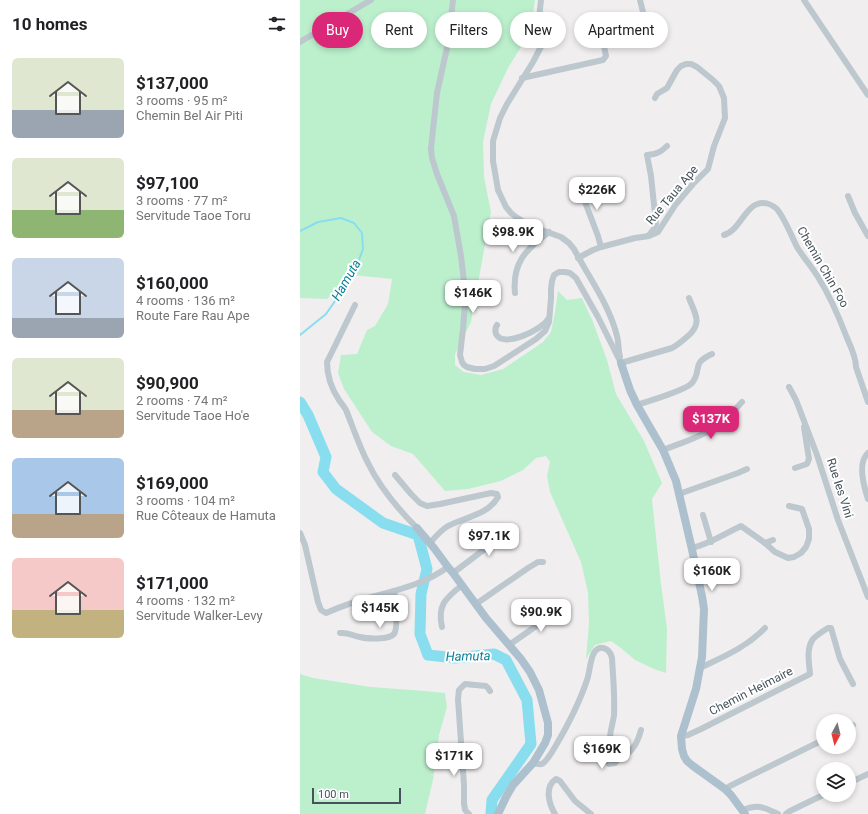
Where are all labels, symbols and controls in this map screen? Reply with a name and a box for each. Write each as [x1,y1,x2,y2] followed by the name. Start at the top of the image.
[312,12,363,48] chip: Buy
[371,12,427,48] chip: Rent
[435,12,502,48] chip: Filters
[510,12,566,48] chip: New
[574,12,668,48] chip: Apartment
[266,13,288,35] icon: filters
[12,14,88,34] text: 10 homes
[136,73,208,93] text: $137,000
[44,74,92,122] icon: home
[136,93,228,108] text: 3 rooms · 95 m²
[136,108,243,123] text: Chemin Bel Air Piti
[643,162,701,228] street label: Rue Taua Ape
[136,173,199,193] text: $97,100
[44,174,92,222] icon: home
[569,177,625,211] pin: $226K
[578,182,616,197] text: $226K
[136,193,228,208] text: 3 rooms · 77 m²
[136,208,251,223] text: Servitude Taoe Toru
[480,219,546,253] pin: $98.9K
[492,224,534,239] text: $98.9K
[794,224,852,310] street label: Chemin Chin Foo
[328,257,364,303] water label: Hamuta
[136,273,208,293] text: $160,000
[44,274,92,322] icon: home
[445,280,501,314] pin: $146K
[454,285,492,300] text: $146K
[136,293,235,308] text: 4 rooms · 136 m²
[136,308,250,323] text: Route Fare Rau Ape
[136,373,199,393] text: $90,900
[44,374,92,422] icon: home
[136,393,228,408] text: 2 rooms · 74 m²
[683,406,739,440] pin: $137K
[136,408,249,423] text: Servitude Taoe Ho'e
[692,411,730,426] text: $137K
[824,456,856,520] street label: Rue les Vini
[136,473,208,493] text: $169,000
[44,474,92,522] icon: home
[136,493,235,508] text: 3 rooms · 104 m²
[136,508,276,523] text: Rue Côteaux de Hamuta
[456,523,522,557] pin: $97.1K
[468,528,510,543] text: $97.1K
[684,558,740,592] pin: $160K
[693,563,731,578] text: $160K
[136,573,208,593] text: $171,000
[44,574,92,622] icon: home
[136,593,235,608] text: 4 rooms · 132 m²
[352,595,408,629] pin: $145K
[508,599,574,633] pin: $90.9K
[361,600,399,615] text: $145K
[520,604,562,619] text: $90.9K
[136,608,263,623] text: Servitude Walker-Levy
[445,648,491,664] water label: Hamuta
[707,664,795,718] street label: Chemin Heimaire
[816,714,856,754] north arrow
[816,714,856,802] map controls
[574,736,630,770] pin: $169K
[583,741,621,756] text: $169K
[426,743,482,777] pin: $171K
[435,748,473,763] text: $171K
[816,762,856,802] button: layers
[312,786,401,805] scale bar
[318,788,349,801] text: 100 m

